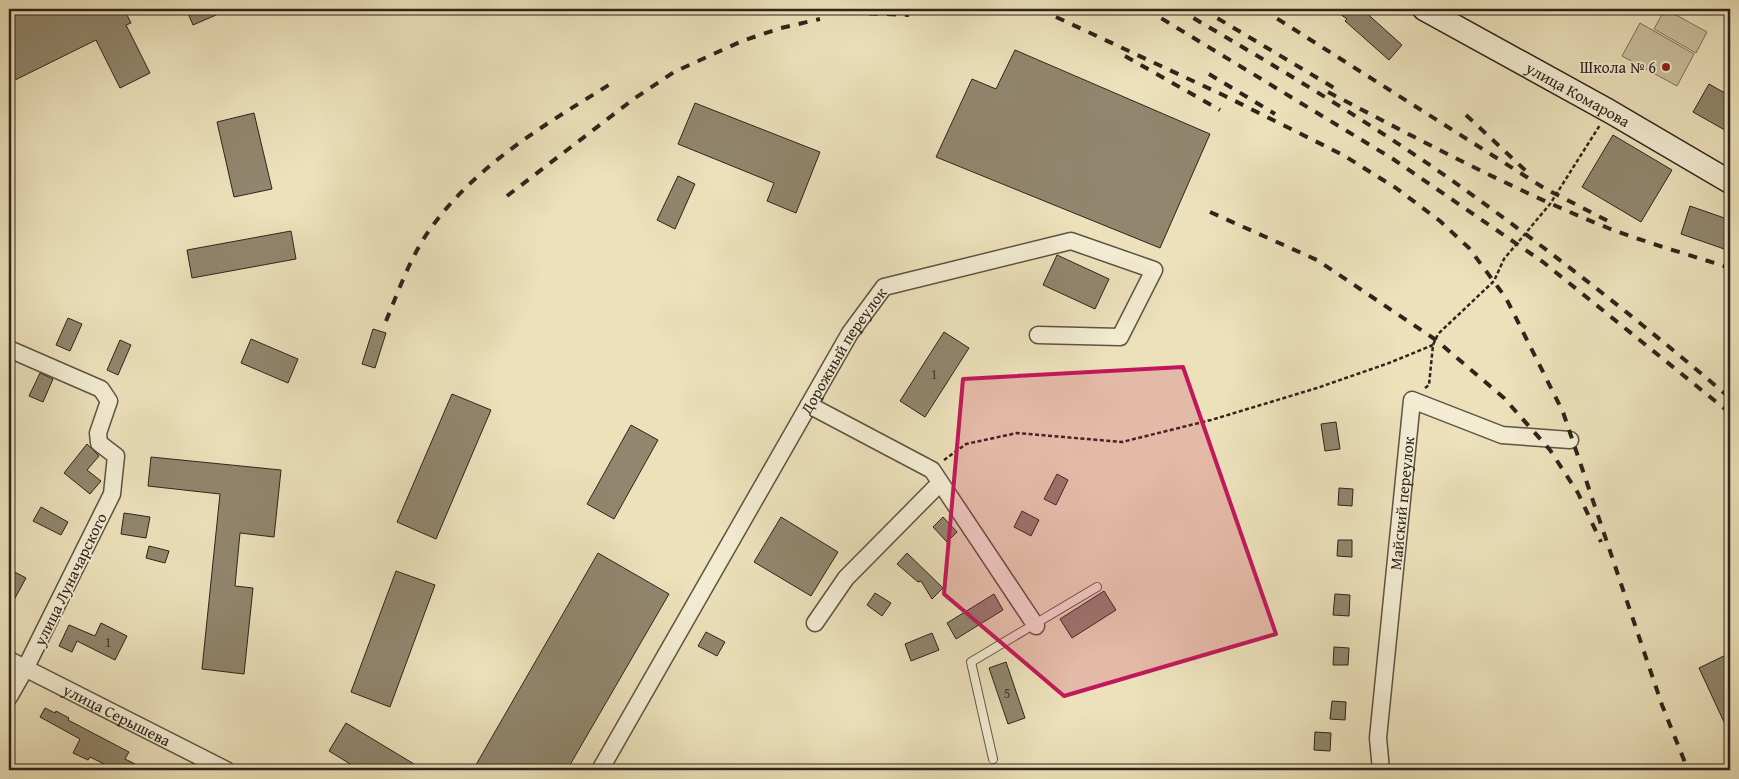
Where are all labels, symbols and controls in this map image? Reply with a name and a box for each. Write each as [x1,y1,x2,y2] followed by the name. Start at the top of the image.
[1521,55,1635,133] street label: улица Комарова
[1580,55,1656,79] place label: Школа № 6
[1660,61,1672,73] marker: Школа № 6
[794,281,893,420] street label: Дорожный переулок
[931,364,937,384] house number: 1
[1383,435,1420,571] street label: Майский переулок
[27,508,113,650] street label: улица Луначарского
[105,632,111,652] house number: 1
[58,677,175,752] street label: улица Серышева
[1004,683,1010,703] house number: 5

